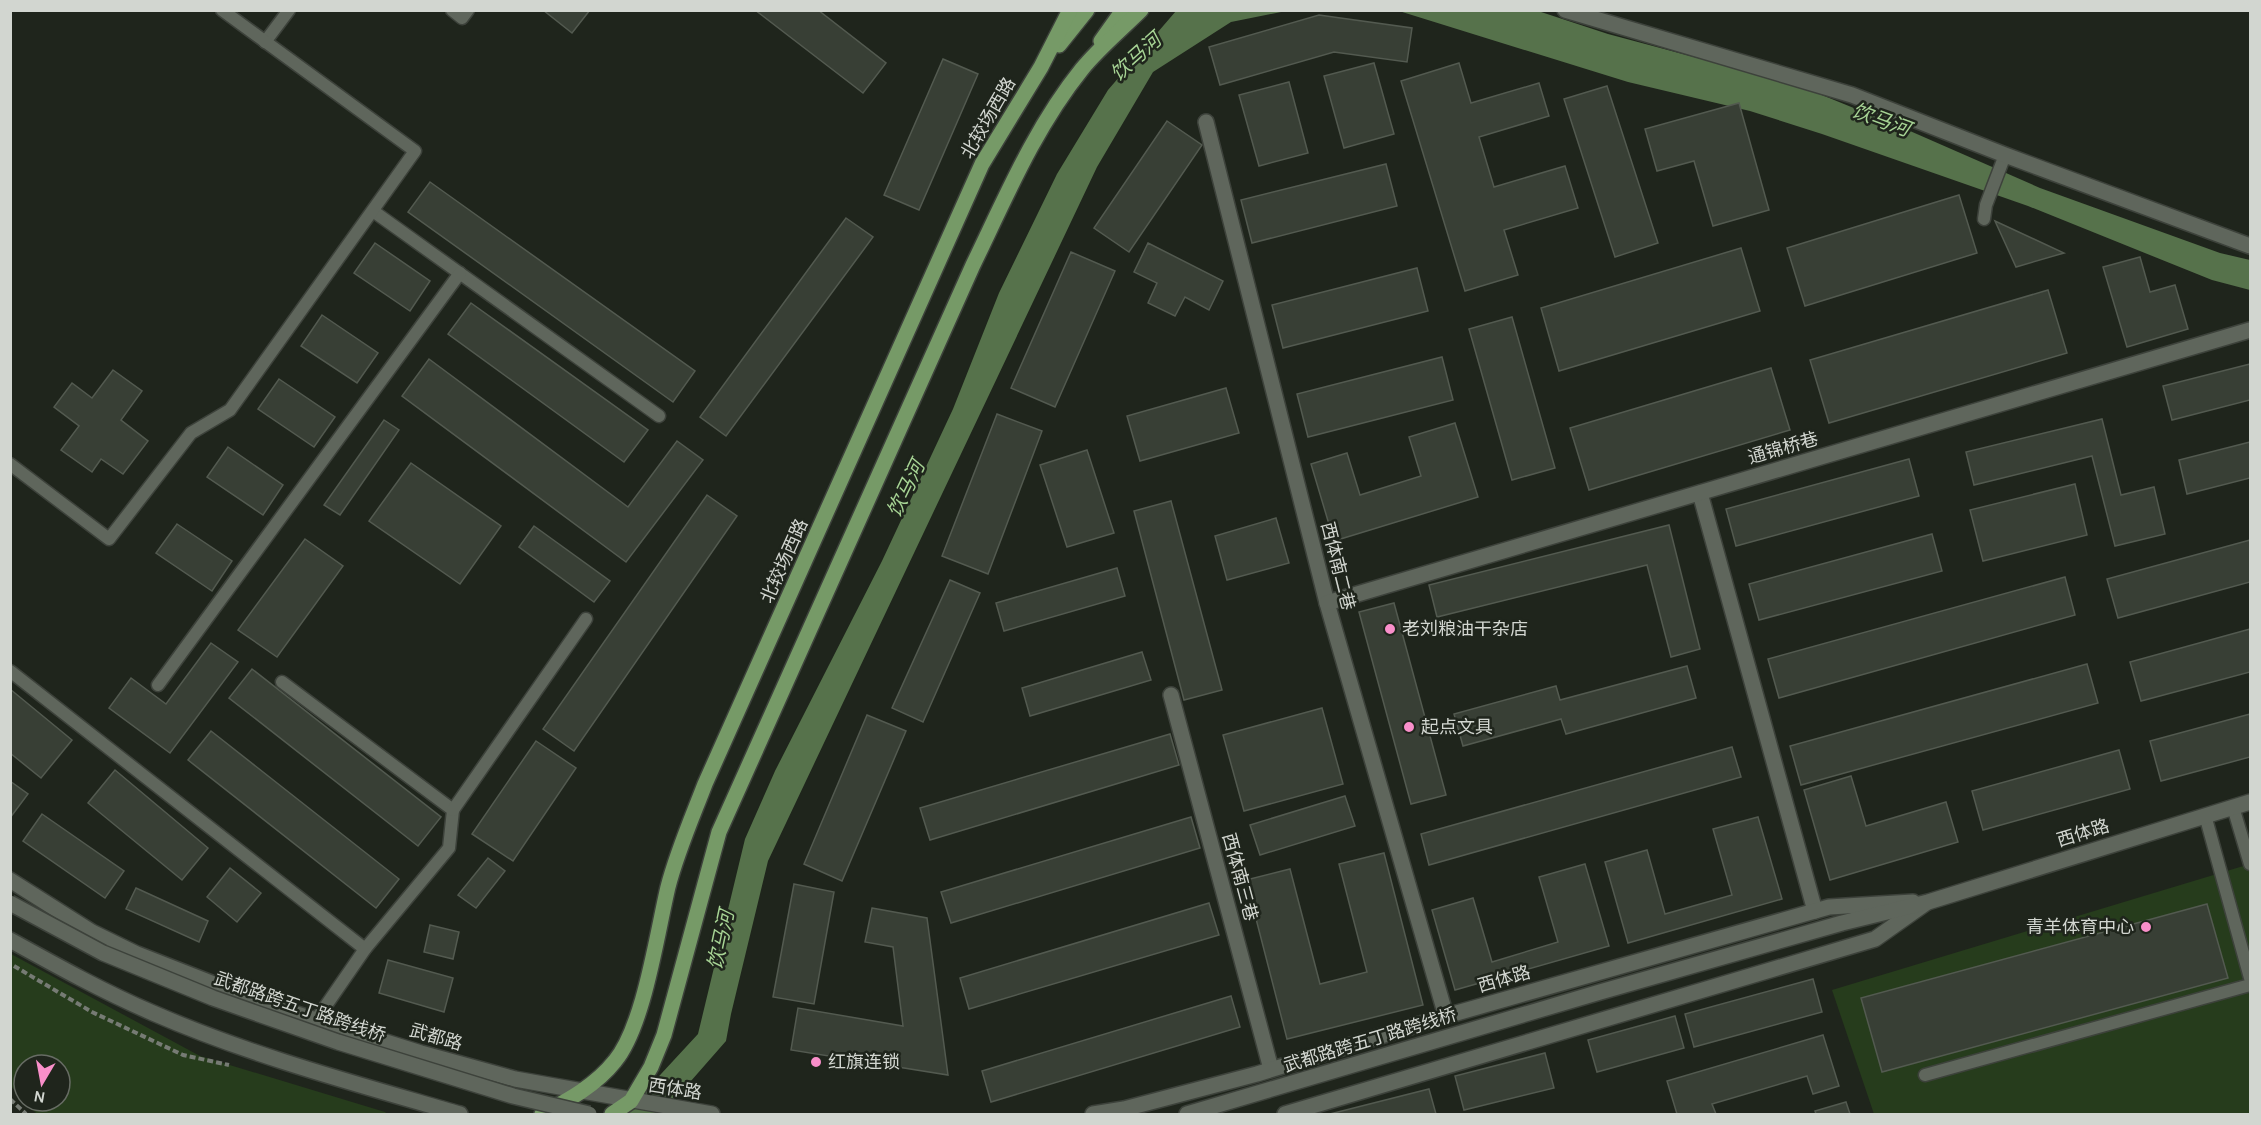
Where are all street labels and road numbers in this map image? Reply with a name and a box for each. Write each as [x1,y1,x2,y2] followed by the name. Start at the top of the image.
[956,74,1020,162] street label: 北较场西路
[1745,428,1821,468] street label: 通锦桥巷
[756,515,812,607] street label: 北较场西路
[1316,520,1360,612] street label: 西体南二巷
[2054,815,2112,851] street label: 西体路
[1218,831,1262,923] street label: 西体南三巷
[1475,961,1533,997] street label: 西体路
[211,967,389,1047] street label: 武都路跨五丁路跨线桥
[1281,1003,1459,1077] street label: 武都路跨五丁路跨线桥
[407,1019,465,1055] street label: 武都路
[647,1074,703,1104] street label: 西体路

